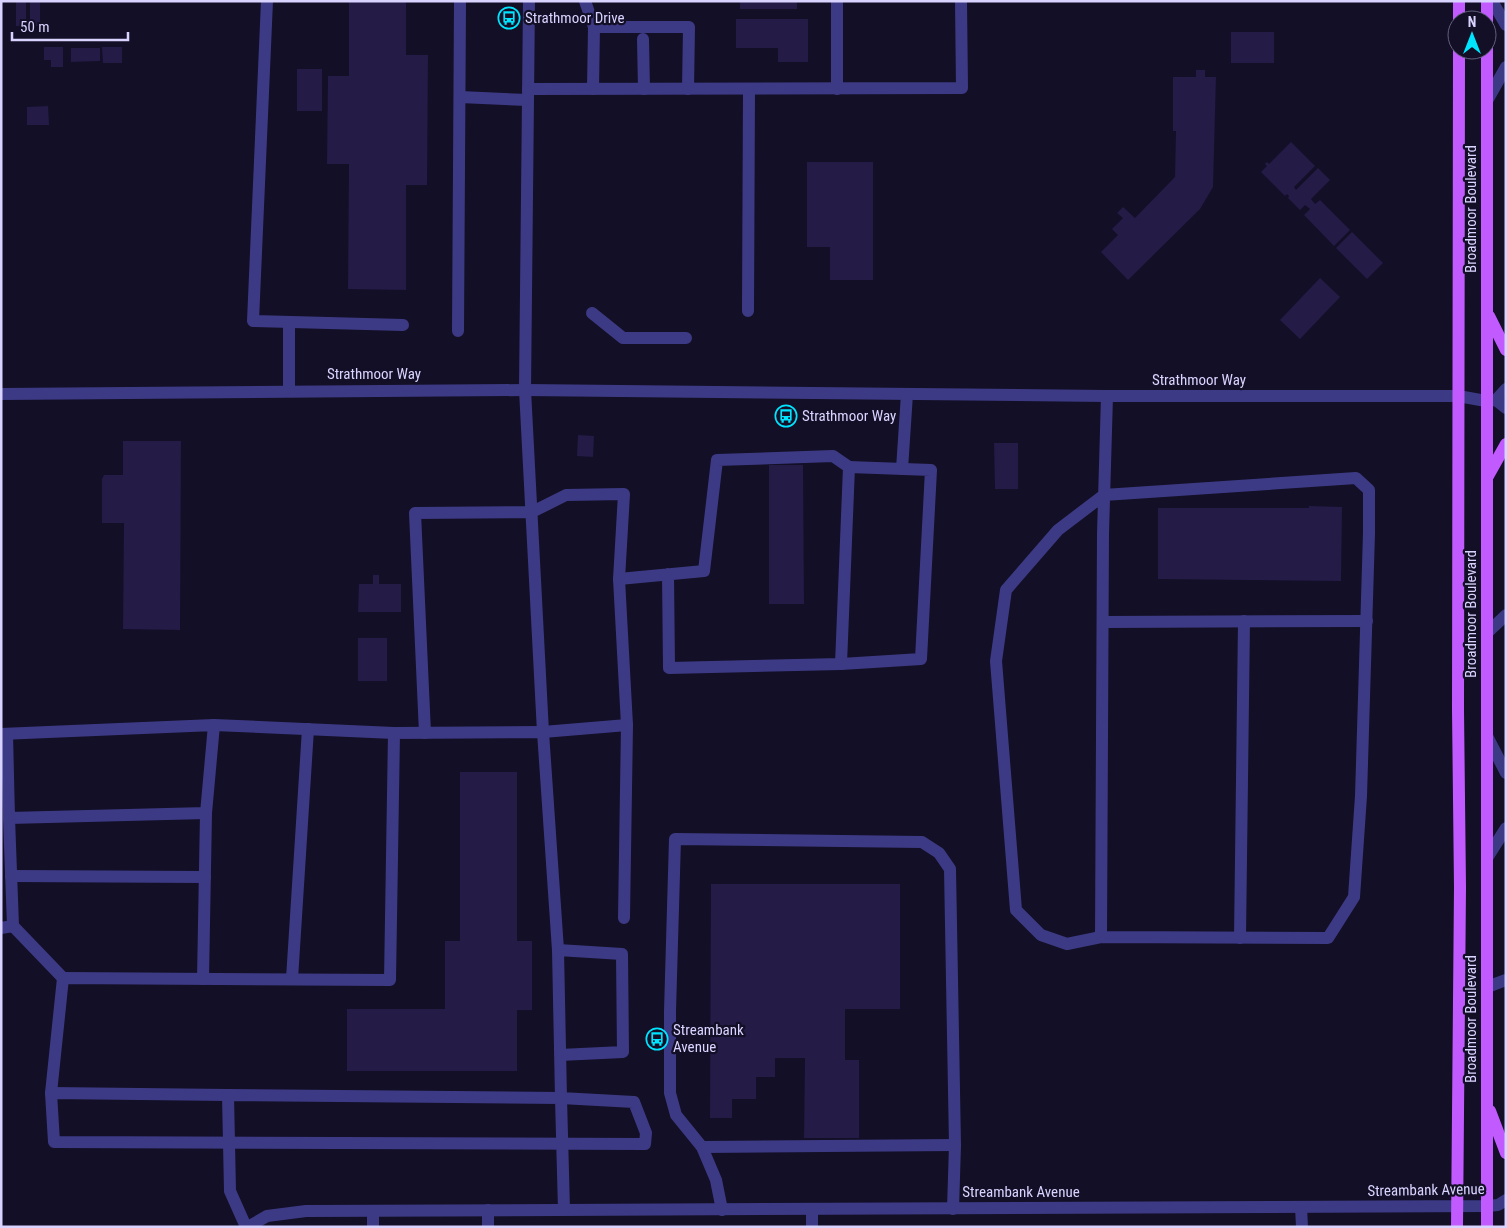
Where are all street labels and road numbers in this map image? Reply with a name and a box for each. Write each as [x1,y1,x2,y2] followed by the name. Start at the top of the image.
[1462,145,1480,273] street label: Broadmoor Boulevard
[327,365,421,383] street label: Strathmoor Way
[1152,371,1246,389] street label: Strathmoor Way
[1462,550,1480,678] street label: Broadmoor Boulevard
[1462,955,1480,1083] street label: Broadmoor Boulevard
[1367,1180,1485,1200] street label: Streambank Avenue
[962,1183,1080,1201] street label: Streambank Avenue

